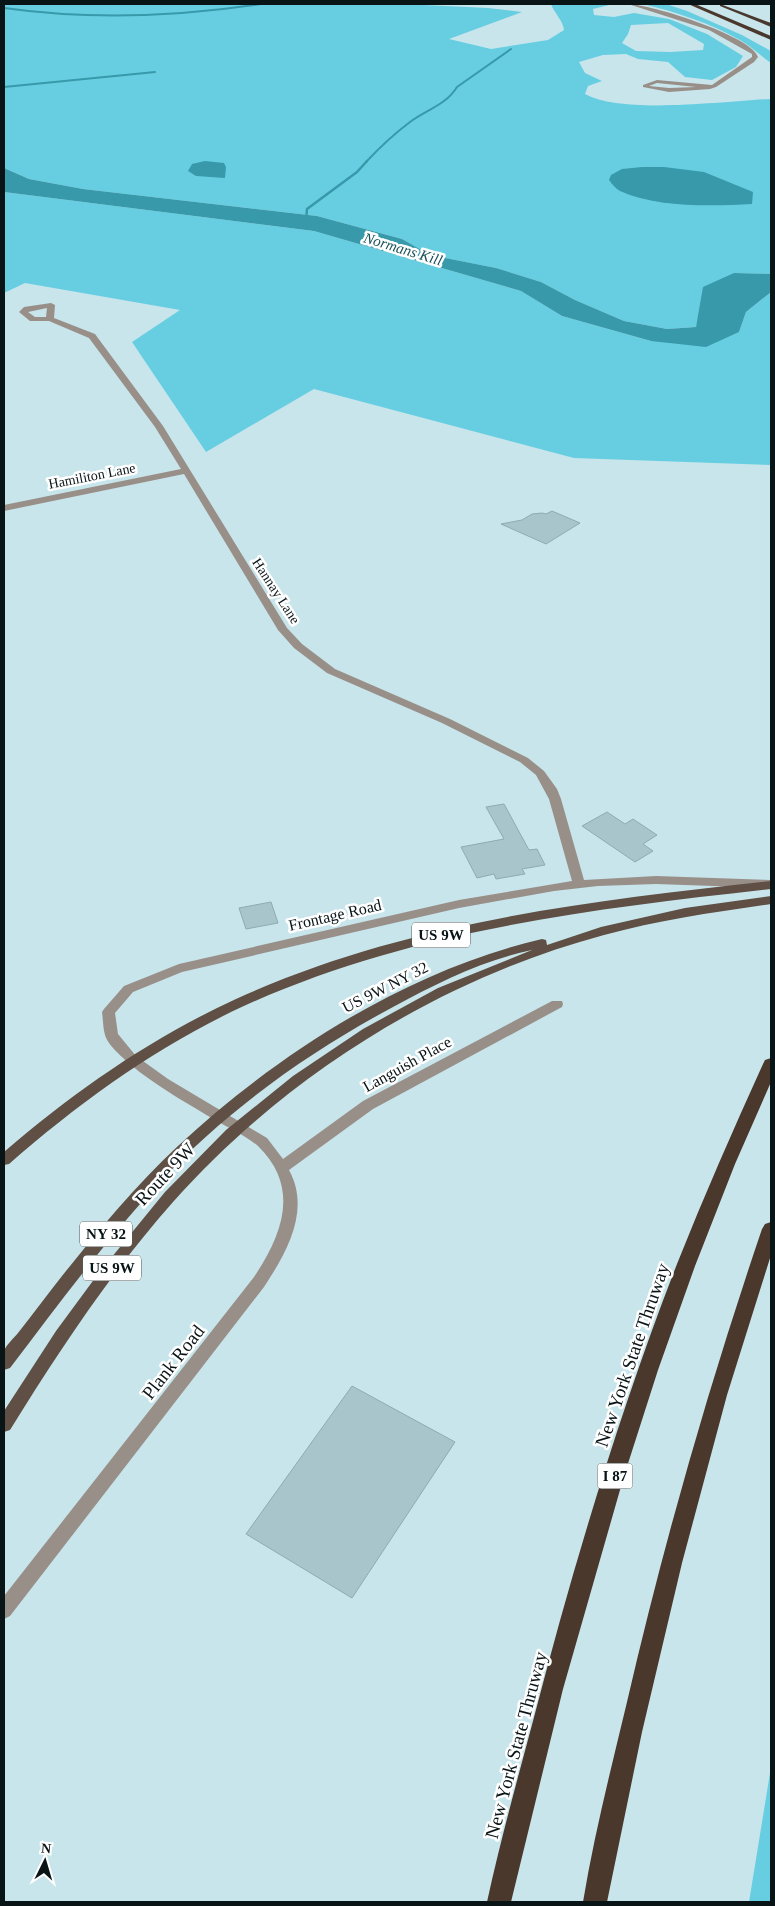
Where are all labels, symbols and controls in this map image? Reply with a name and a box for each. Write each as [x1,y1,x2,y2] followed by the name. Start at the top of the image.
[361,229,444,269] water label: Normans Kill
[47,460,137,492] street label: Hamiliton Lane
[249,555,303,627] street label: Hannay Lane
[287,896,383,935] street label: Frontage Road
[412,922,470,948] road number: US 9W
[339,958,431,1016] street label: US 9W NY 32
[360,1033,455,1096] street label: Languish Place
[131,1138,199,1210] street label: Route 9W
[80,1222,132,1246] road number: NY 32
[83,1256,141,1280] road number: US 9W
[591,1260,673,1450] street label: New York State Thruway
[138,1320,209,1403] street label: Plank Road
[598,1464,632,1488] road number: I 87
[481,1649,551,1841] street label: New York State Thruway
[20,1836,70,1886] north arrow
[40,1841,52,1856] text: N

